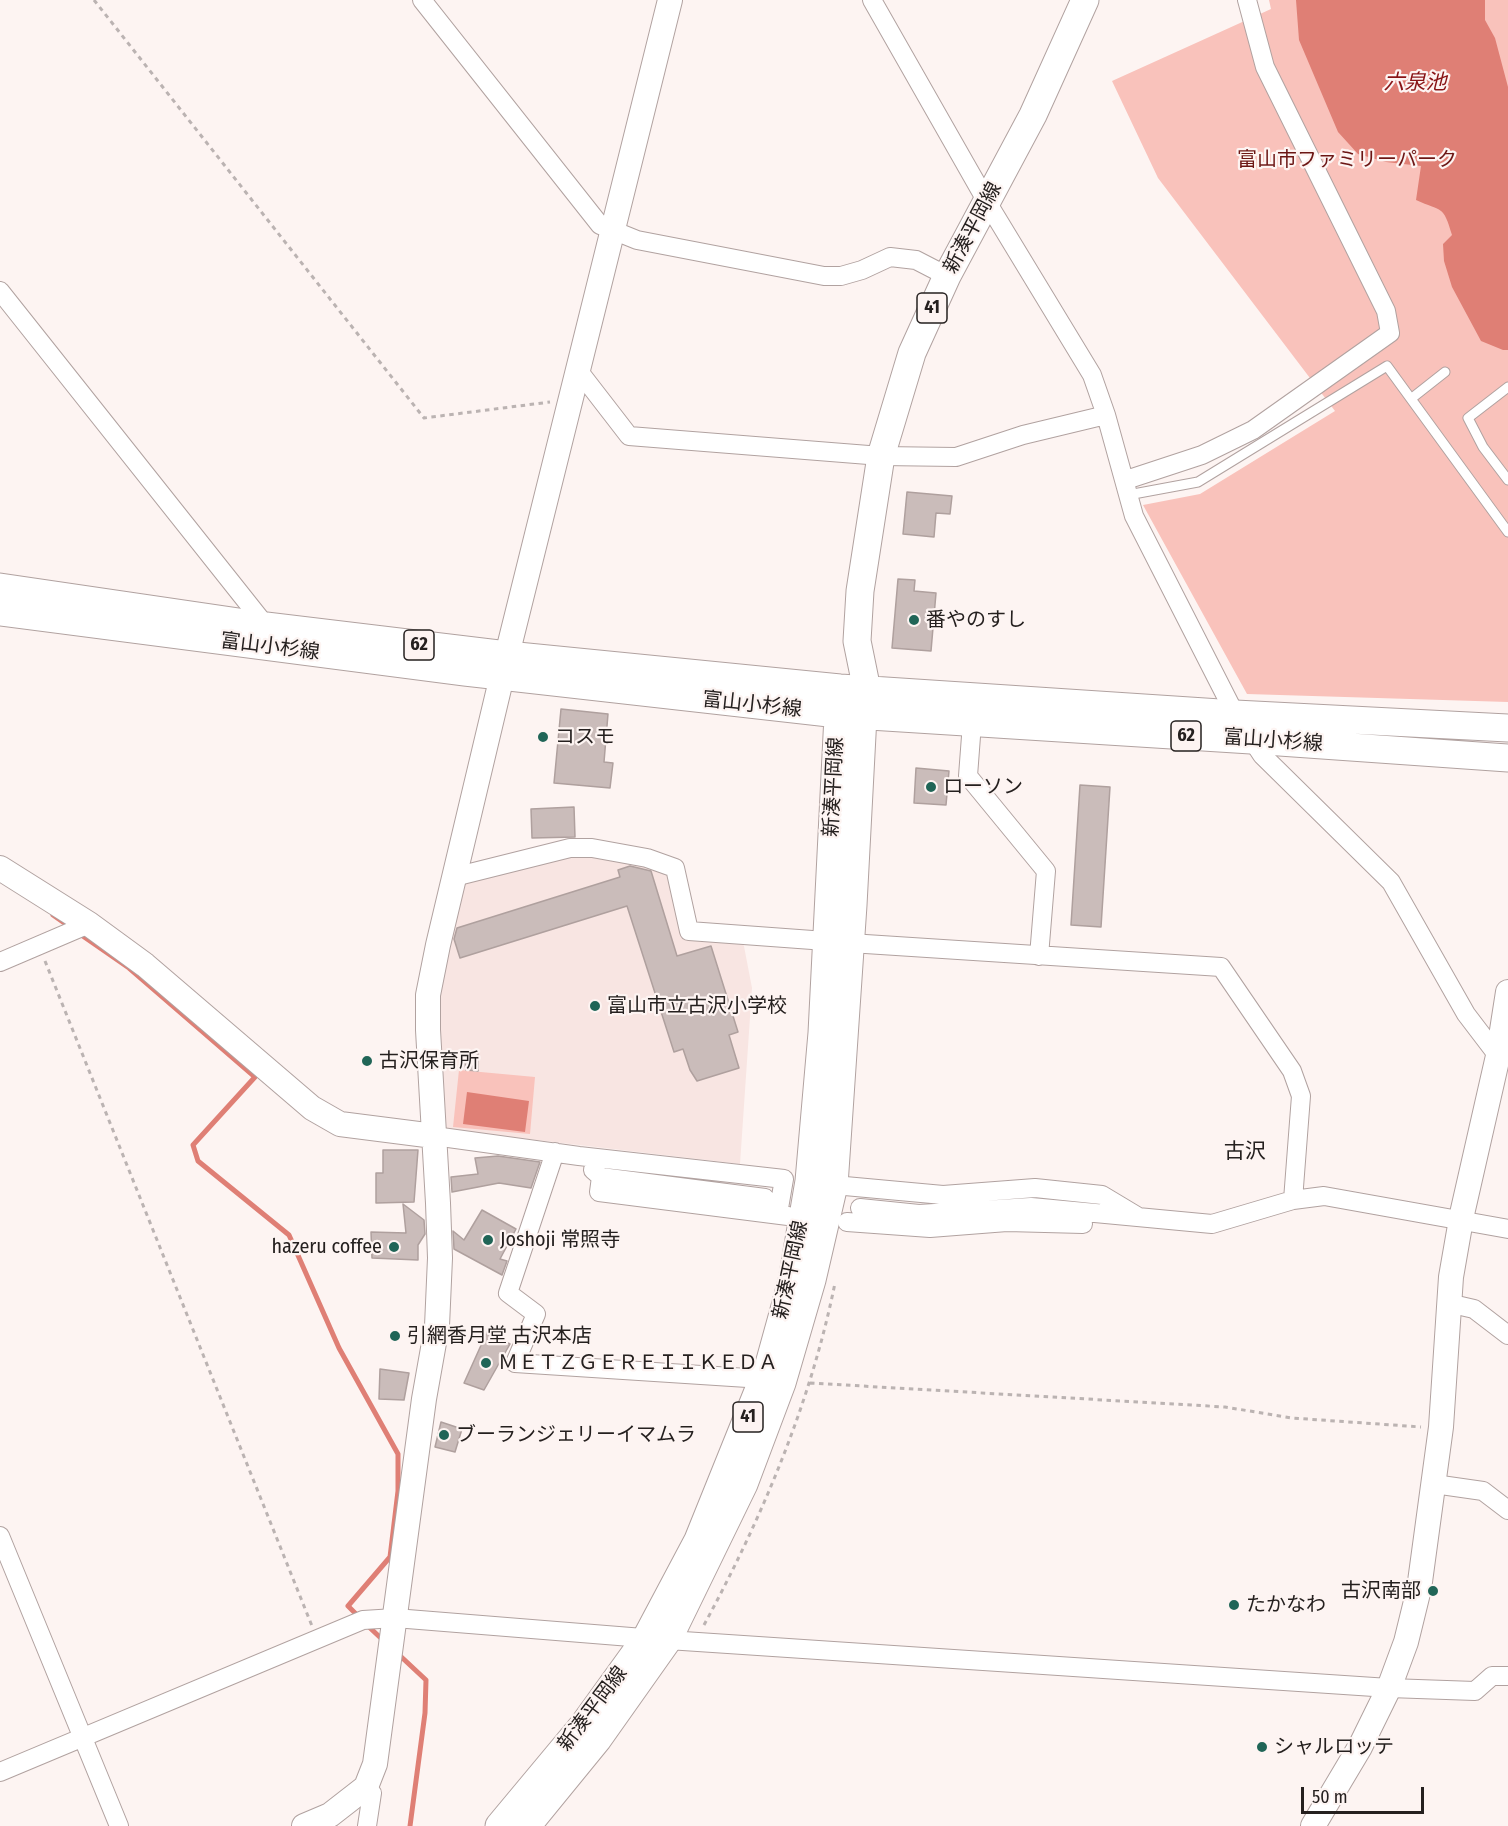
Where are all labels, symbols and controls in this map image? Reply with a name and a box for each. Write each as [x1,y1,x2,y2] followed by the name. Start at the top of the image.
[1384,70,1446,96] water label: 六泉池
[1237,148,1457,172] park label: 富山市ファミリーパーク
[939,178,1007,278] street label: 新湊平岡線
[917,293,947,323] road number: 41
[926,608,1026,632] place label: 番やのすし
[907,613,921,627] marker: 番やのすし
[219,629,321,665] street label: 富山小杉線
[404,630,434,660] road number: 62
[701,688,803,722] street label: 富山小杉線
[1171,721,1201,751] road number: 62
[555,725,615,749] place label: コスモ
[1222,726,1324,756] street label: 富山小杉線
[536,730,550,744] marker: コスモ
[819,736,849,838] street label: 新湊平岡線
[943,775,1023,799] place label: ローソン
[924,780,938,794] marker: ローソン
[607,994,787,1018] place label: 富山市立古沢小学校
[588,999,602,1013] marker: 富山市立古沢小学校
[379,1049,479,1073] place label: 古沢保育所
[360,1054,374,1068] marker: 古沢保育所
[1224,1139,1266,1165] district label: 古沢
[769,1219,813,1321] street label: 新湊平岡線
[500,1228,620,1252] place label: Joshoji 常照寺
[481,1233,495,1247] marker: Joshoji 常照寺
[271,1235,382,1259] place label: hazeru coffee
[387,1240,401,1254] marker: hazeru coffee
[407,1324,592,1348] place label: 引網香月堂 古沢本店
[388,1329,402,1343] marker: 引網香月堂 古沢本店
[498,1351,778,1375] place label: ＭＥＴＺＧＥＲＥＩＩＫＥＤＡ
[479,1356,493,1370] marker: ＭＥＴＺＧＥＲＥＩＩＫＥＤＡ
[733,1402,763,1432] road number: 41
[456,1423,696,1447] place label: ブーランジェリーイマムラ
[437,1428,451,1442] marker: ブーランジェリーイマムラ
[1341,1579,1421,1603] place label: 古沢南部
[1426,1584,1440,1598] marker: 古沢南部
[1246,1593,1326,1617] place label: たかなわ
[1227,1598,1241,1612] marker: たかなわ
[553,1662,633,1756] street label: 新湊平岡線
[1274,1735,1394,1759] place label: シャルロッテ
[1255,1740,1269,1754] marker: シャルロッテ
[1304,1775,1427,1813] scale bar
[1312,1786,1348,1808] text: 50 m

